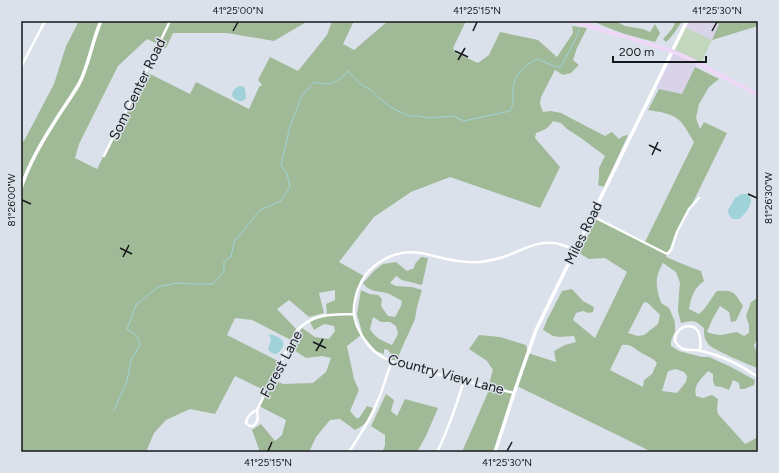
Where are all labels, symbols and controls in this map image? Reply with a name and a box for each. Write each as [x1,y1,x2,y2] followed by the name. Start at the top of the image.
[212,4,264,17] text: 41°25'00"N
[453,4,501,17] text: 41°25'15"N
[692,4,742,17] text: 41°25'30"N
[105,36,169,143] street label: Som Center Road
[613,38,706,64] scale bar
[619,45,654,59] text: 200 m
[762,172,775,224] text: 81°26'30"W
[5,173,18,226] text: 81°26'00"W
[561,199,606,268] street label: Miles Road
[257,328,306,401] street label: Forest Lane
[386,351,506,398] street label: Country View Lane
[244,456,292,469] text: 41°25'15"N
[482,456,532,469] text: 41°25'30"N

